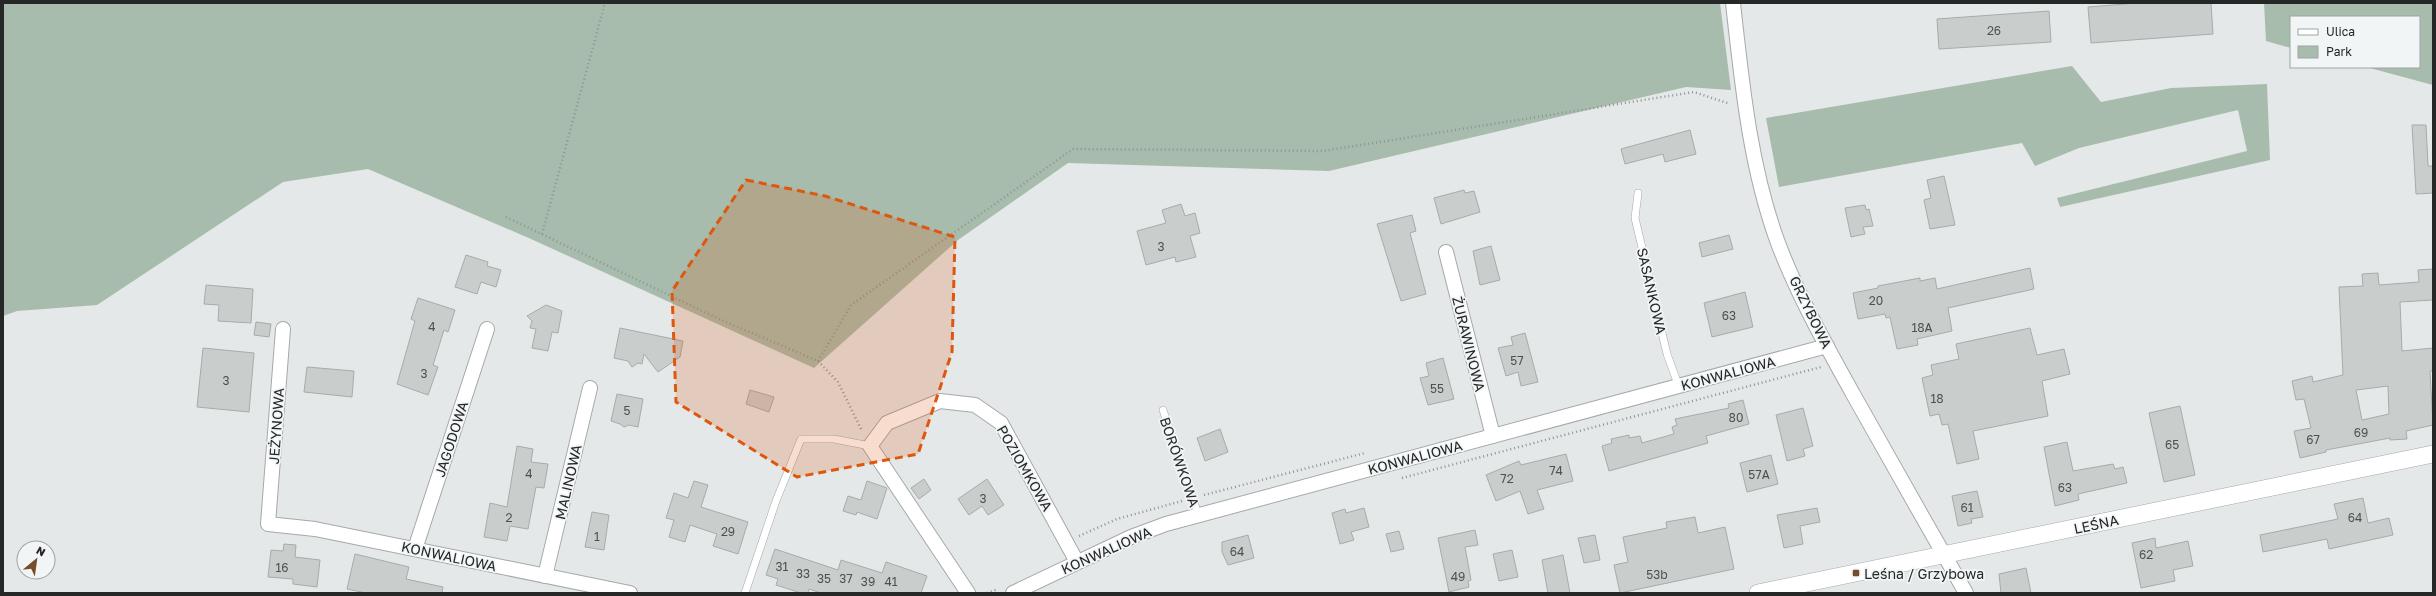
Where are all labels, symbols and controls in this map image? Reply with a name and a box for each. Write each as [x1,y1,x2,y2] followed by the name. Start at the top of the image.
[2290,16,2420,68] legend
[1987,23,2001,38] house number: 26
[2326,24,2355,39] text: Ulica
[2326,44,2352,59] text: Park
[1157,239,1165,254] house number: 3
[1634,246,1670,337] street label: SASANKOWA
[1786,273,1836,351] street label: GRZYBOWA
[1869,293,1883,308] house number: 20
[1449,295,1489,394] street label: ŻURAWINOWA
[1722,308,1736,323] house number: 63
[428,319,436,334] house number: 4
[1911,320,1933,335] house number: 18A
[1679,352,1778,394] street label: KONWALIOWA
[1510,353,1524,368] house number: 57
[420,366,428,381] house number: 3
[222,373,230,388] house number: 3
[1430,381,1444,396] house number: 55
[265,387,287,465] street label: JEŻYNOWA
[1930,391,1944,406] house number: 18
[431,398,471,479] street label: JAGODOWA
[624,403,631,418] house number: 5
[1729,410,1743,425] house number: 80
[1157,415,1204,510] street label: BORÓWKOWA
[994,422,1057,514] street label: POZIOMKOWA
[2354,425,2368,440] house number: 69
[2306,432,2320,447] house number: 67
[1366,436,1465,478] street label: KONWALIOWA
[2165,437,2179,452] house number: 65
[551,442,585,521] street label: MALINOWA
[1549,463,1563,478] house number: 74
[525,466,533,481] house number: 4
[1748,467,1770,482] house number: 57A
[1500,471,1514,486] house number: 72
[2058,480,2072,495] house number: 63
[979,491,987,506] house number: 3
[1960,500,1974,515] house number: 61
[506,510,513,525] house number: 2
[2348,510,2362,525] house number: 64
[2072,511,2121,537] street label: LEŚNA
[1058,522,1154,577] street label: KONWALIOWA
[721,524,735,539] house number: 29
[594,529,600,544] house number: 1
[400,538,499,575] street label: KONWALIOWA
[16,540,56,580] north arrow
[34,543,48,559] text: N
[1230,544,1244,559] house number: 64
[2139,547,2153,562] house number: 62
[776,559,789,574] house number: 31
[275,560,289,575] house number: 16
[1864,565,1984,582] place label: Leśna / Grzybowa
[796,566,810,581] house number: 33
[1646,567,1668,582] house number: 53b
[1851,568,1861,578] marker: Leśna / Grzybowa
[1451,569,1465,584] house number: 49
[817,571,831,586] house number: 35
[839,571,853,586] house number: 37
[861,574,875,589] house number: 39
[884,574,898,589] house number: 41

